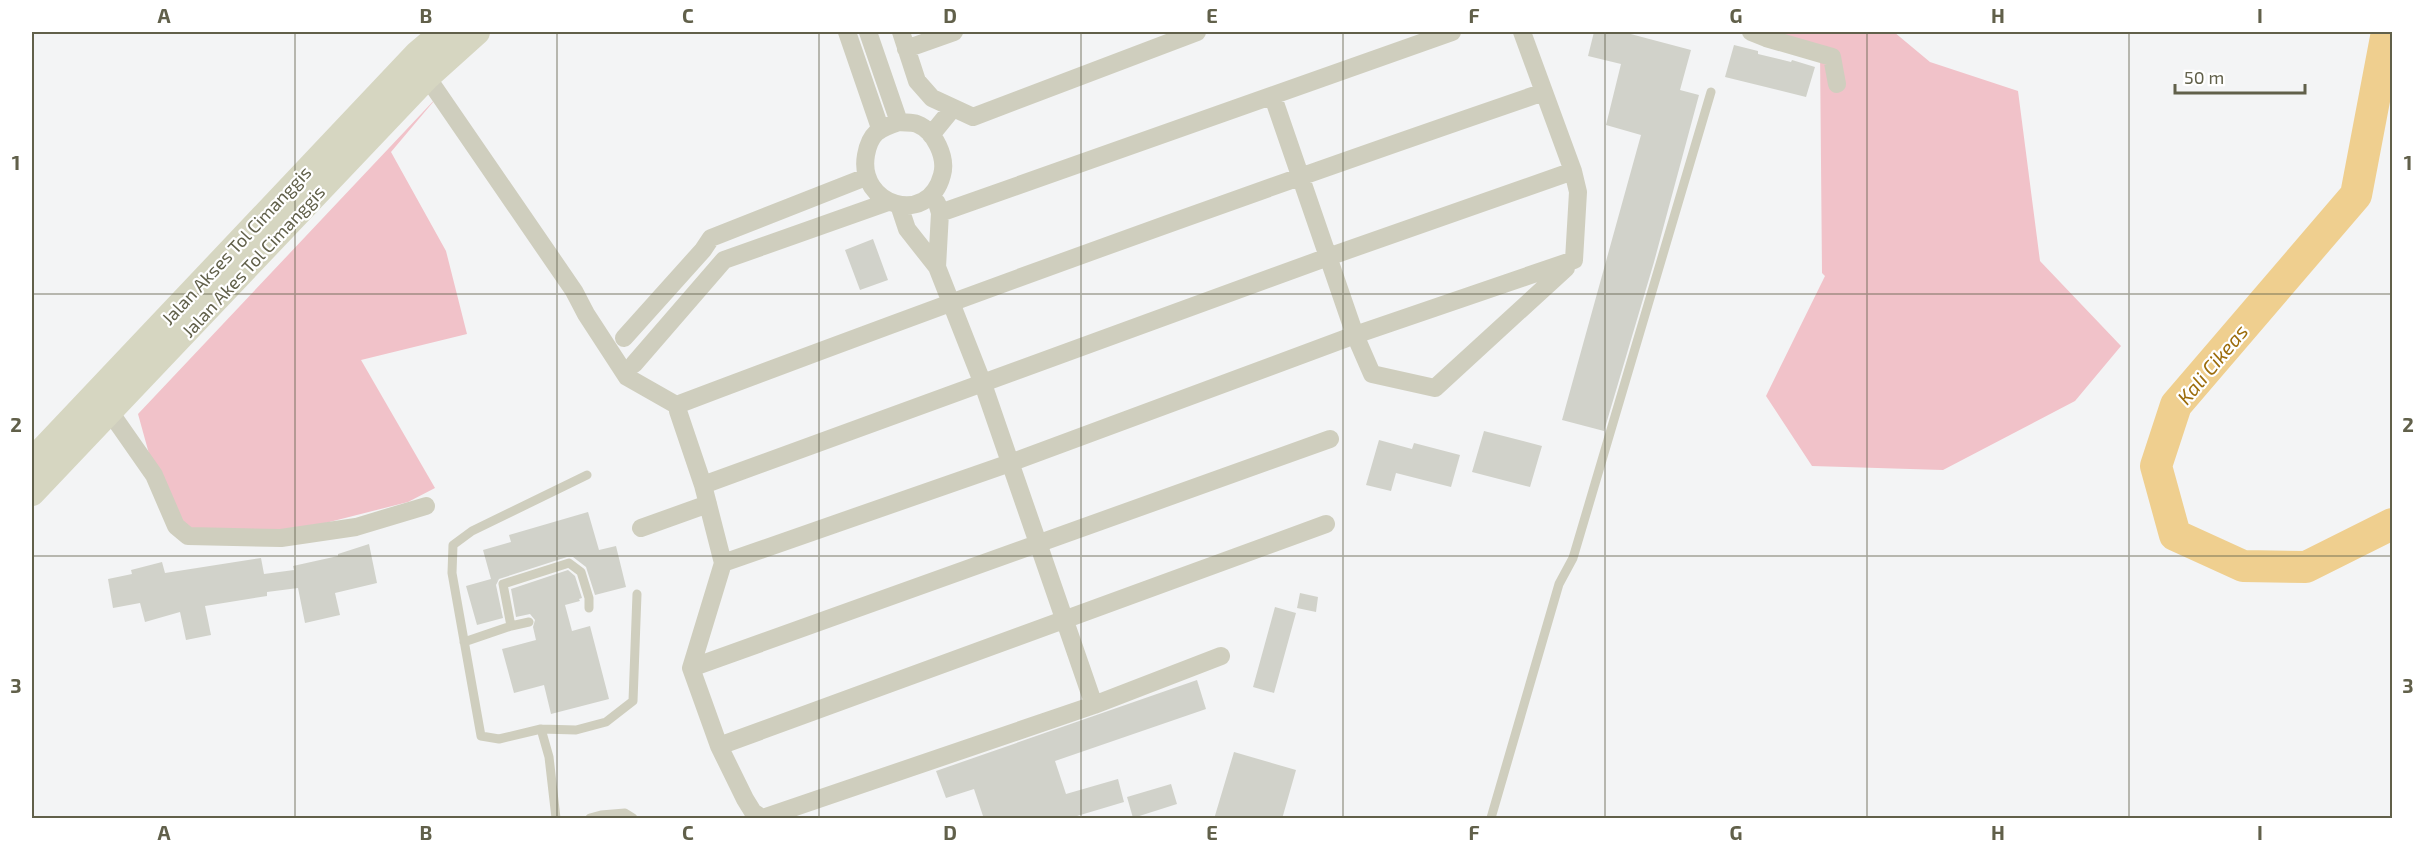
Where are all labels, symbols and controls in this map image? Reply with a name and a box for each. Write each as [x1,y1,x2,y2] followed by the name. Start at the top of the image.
[157,3,171,27] text: A
[420,3,432,27] text: B
[682,3,694,27] text: C
[943,3,957,27] text: D
[1206,3,1218,27] text: E
[1468,3,1480,27] text: F
[1730,3,1742,27] text: G
[1991,3,2005,27] text: H
[2257,3,2263,27] text: I
[2175,57,2306,95] scale bar
[2184,66,2224,88] text: 50 m
[12,150,20,174] text: 1
[2404,150,2412,174] text: 1
[157,161,315,329] street label: Jalan Akses Tol Cimanggis
[177,180,329,342] street label: Jalan Akes Tol Cimanggis
[2172,319,2252,409] water label: Kali Cikeas
[10,412,22,436] text: 2
[2402,412,2414,436] text: 2
[10,673,22,697] text: 3
[2402,673,2414,697] text: 3
[157,820,171,844] text: A
[420,820,432,844] text: B
[682,820,694,844] text: C
[943,820,957,844] text: D
[1206,820,1218,844] text: E
[1468,820,1480,844] text: F
[1730,820,1742,844] text: G
[1991,820,2005,844] text: H
[2257,820,2263,844] text: I

